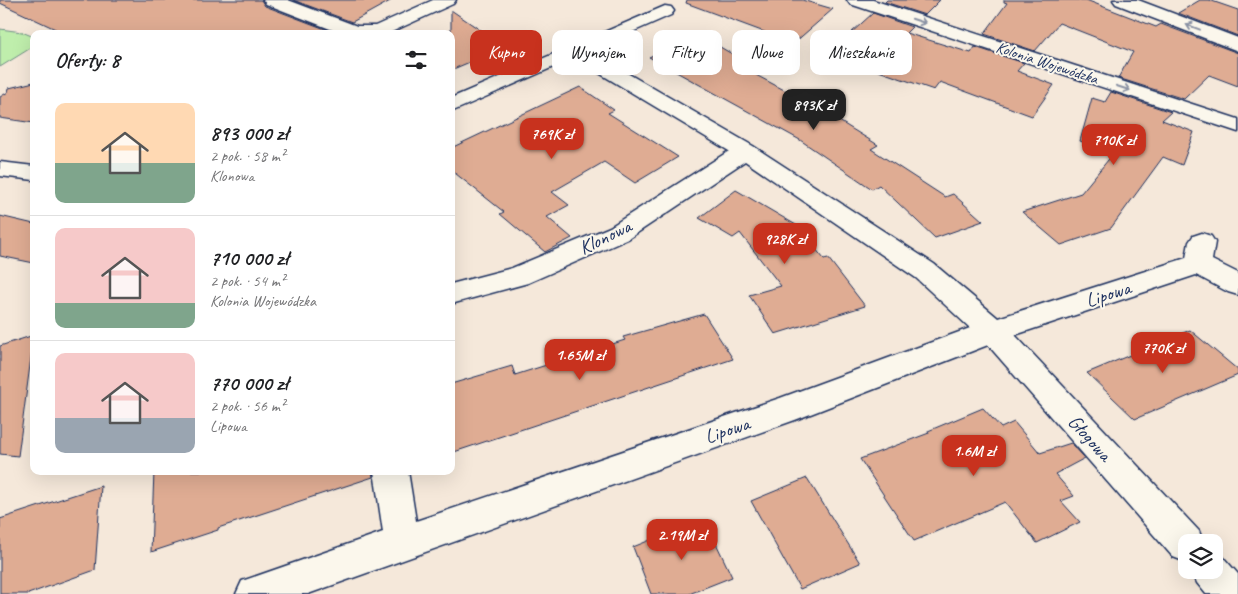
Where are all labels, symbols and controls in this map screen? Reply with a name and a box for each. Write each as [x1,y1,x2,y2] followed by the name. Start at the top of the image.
[910,16,926,26] one-way arrow
[1185,22,1201,31] one-way arrow
[470,30,542,75] chip: Kupno
[552,30,643,75] chip: Wynajem
[653,30,722,75] chip: Filtry
[732,30,800,75] chip: Nowe
[810,30,912,75] chip: Mieszkanie
[994,37,1101,89] street label: Kolonia Wojewódzka
[402,46,430,74] icon: filters
[55,47,120,73] text: Oferty: 8
[1115,84,1130,93] one-way arrow
[768,88,860,131] pin: 893K zł
[793,95,835,115] text: 893K zł
[506,118,598,160] pin: 769K zł
[210,120,288,146] text: 893 000 zł
[95,123,155,183] icon: home
[531,124,573,144] text: 769K zł
[1068,124,1160,166] pin: 710K zł
[1093,130,1135,150] text: 710K zł
[210,146,285,166] text: 2 pok. · 58 m²
[210,166,254,186] text: Klonowa
[575,213,637,260] street label: Klonowa
[739,222,831,265] pin: 928K zł
[764,229,806,249] text: 928K zł
[210,245,288,271] text: 710 000 zł
[95,248,155,308] icon: home
[210,271,285,291] text: 2 pok. · 54 m²
[1082,275,1135,313] street label: Lipowa
[210,291,316,311] text: Kolonia Wojewódzka
[1117,332,1209,374] pin: 770K zł
[528,338,632,381] pin: 1.65M zł
[1142,338,1184,358] text: 770K zł
[555,345,605,365] text: 1.65M zł
[210,370,288,396] text: 770 000 zł
[95,373,155,433] icon: home
[210,396,285,416] text: 2 pok. · 56 m²
[701,410,754,449] street label: Lipowa
[1063,410,1119,468] street label: Głogowa
[210,416,247,436] text: Lipowa
[928,434,1020,477] pin: 1.6M zł
[953,441,995,461] text: 1.6M zł
[630,518,734,561] pin: 2.19M zł
[658,525,706,545] text: 2.19M zł
[1178,534,1223,579] map controls
[1178,534,1223,579] button: layers

